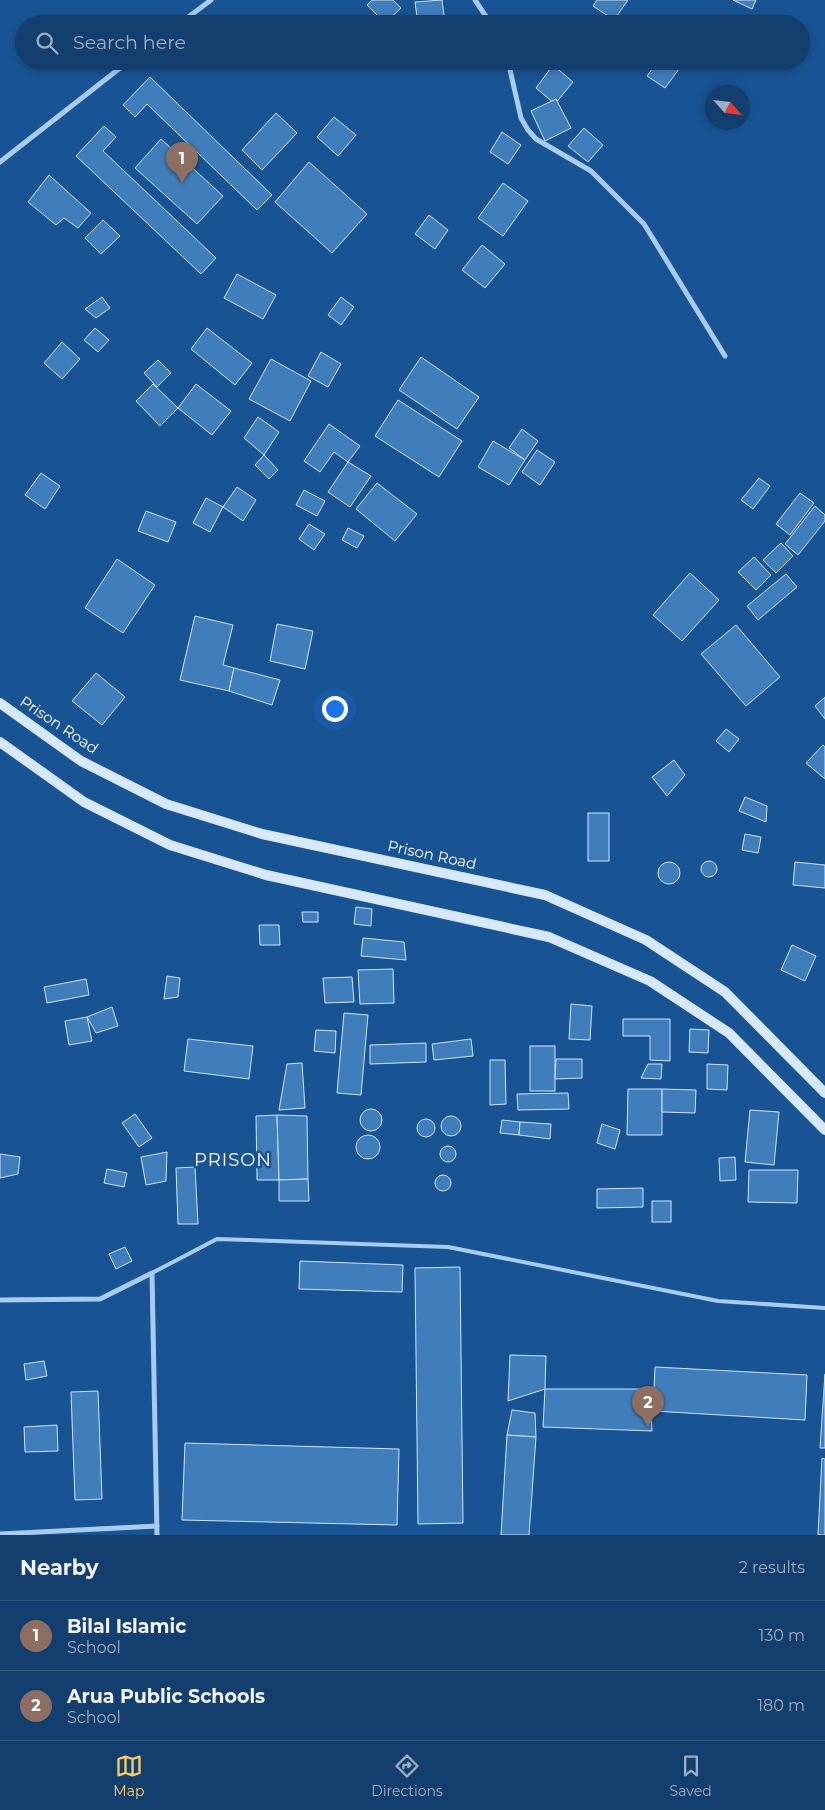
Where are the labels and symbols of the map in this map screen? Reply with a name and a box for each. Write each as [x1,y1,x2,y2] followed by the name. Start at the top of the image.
[705,85,750,130] north arrow
[166,142,198,183] pin: 1
[16,691,102,758] street label: Prison Road
[322,696,348,722] your location
[386,836,478,873] street label: Prison Road
[194,1149,272,1171] district label: PRISON
[632,1386,664,1427] pin: 2

